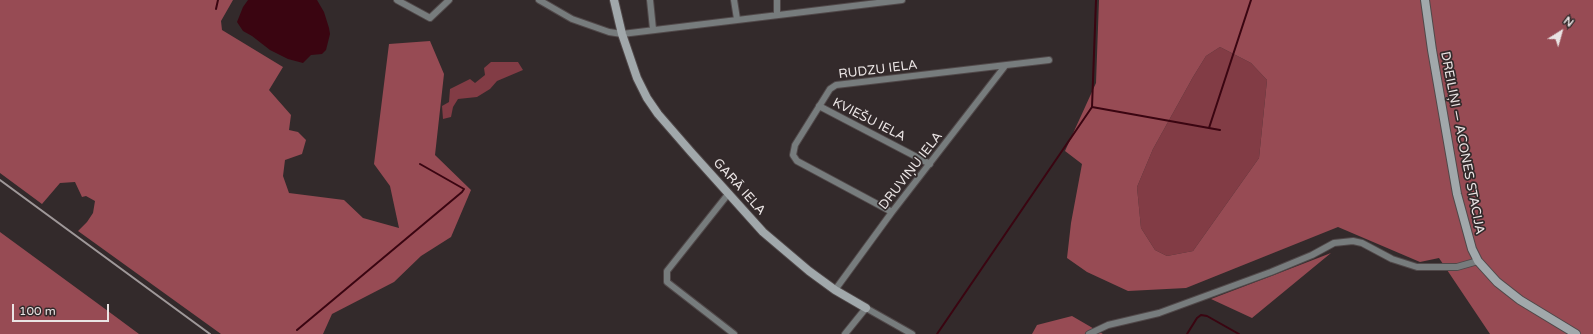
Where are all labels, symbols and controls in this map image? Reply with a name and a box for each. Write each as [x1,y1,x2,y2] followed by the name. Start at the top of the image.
[1541,12,1581,52] north arrow
[1561,14,1576,30] text: N
[1437,50,1487,236] street label: DREILIŅI — ACONES STACIJA
[838,57,918,83] street label: RUDZU IELA
[830,95,908,145] street label: KVIEŠU IELA
[876,129,946,213] street label: DRUVIŅU IELA
[710,155,768,219] street label: GARĀ IELA
[14,296,111,322] scale bar
[19,304,56,318] text: 100 m

